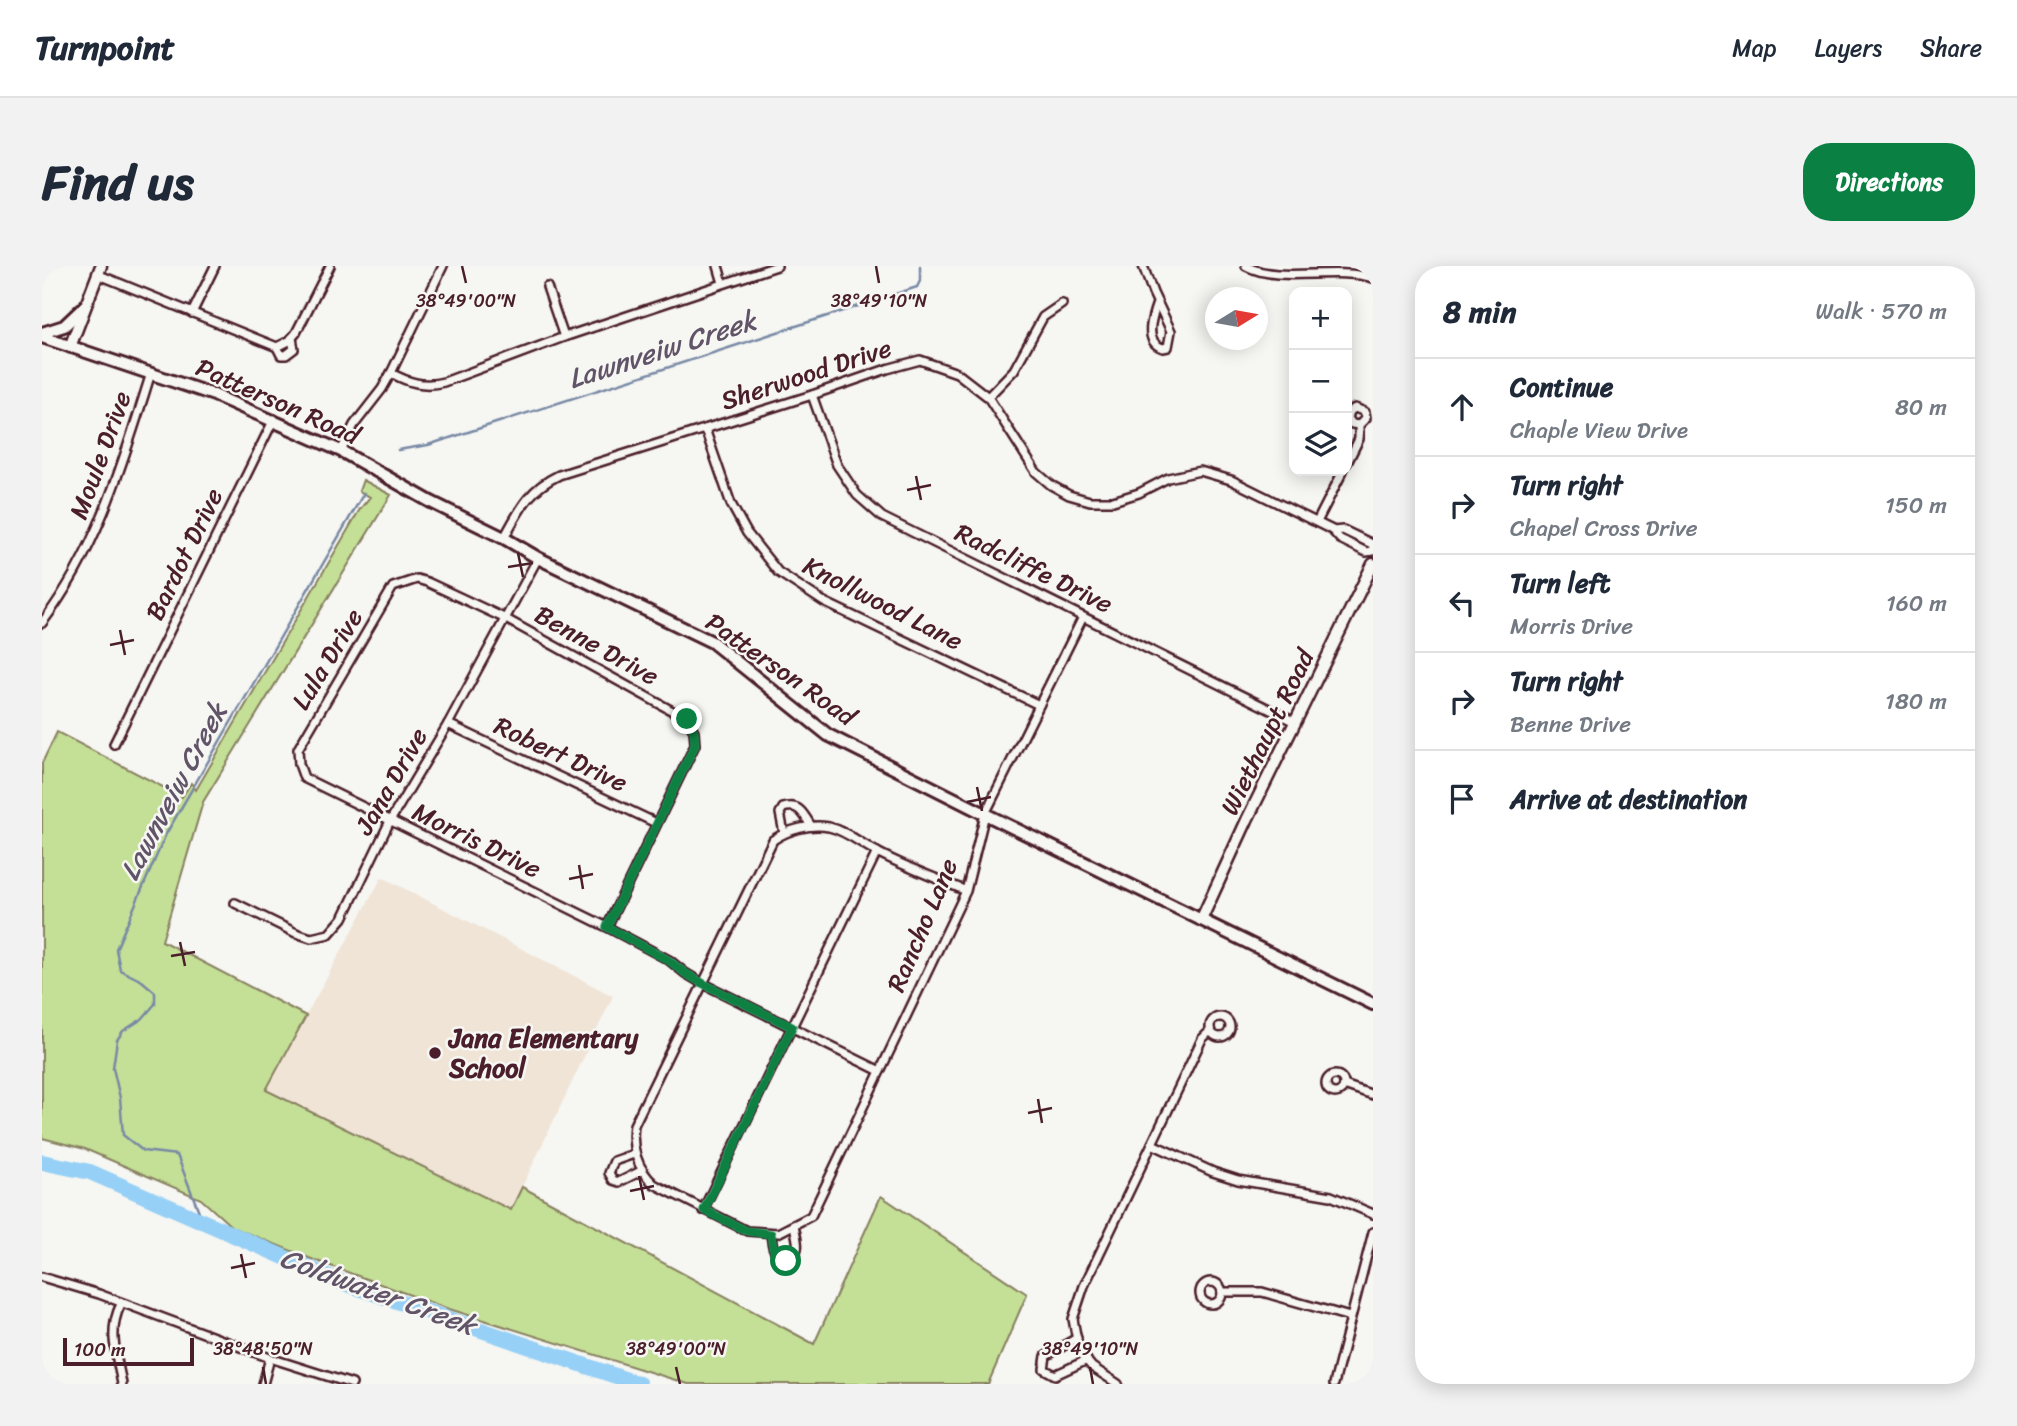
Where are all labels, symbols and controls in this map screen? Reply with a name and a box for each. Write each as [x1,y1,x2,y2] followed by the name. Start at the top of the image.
[35,19,175,77] text: Turnpoint
[1732,27,1777,69] text: Map
[1815,27,1882,69] text: Layers
[1920,27,1982,69] text: Share
[42,139,194,226] text: Find us
[1803,143,1975,221] button: Directions
[416,285,517,317] text: 38°49'00"N
[831,285,928,317] text: 38°49'10"N
[1443,285,1516,339] text: 8 min
[1205,287,1268,350] north arrow
[1289,287,1352,476] map controls
[1289,287,1352,350] button: +
[1815,291,1947,332] text: Walk · 570 m
[561,295,765,403] water label: Lawnveiw Creek
[715,325,897,423] street label: Sherwood Drive
[188,344,370,459] street label: Patterson Road
[1289,350,1352,413] button: −
[1510,364,1613,410] text: Continue
[55,384,145,526] street label: Moule Drive
[1895,387,1947,428] text: 80 m
[1443,388,1481,426] icon: ahead
[1510,410,1688,451] text: Chaple View Drive
[1289,413,1352,476] button: layers
[1510,462,1623,508] text: Turn right
[132,480,236,628] street label: Bardot Drive
[1885,485,1947,526] text: 150 m
[1443,486,1481,524] icon: right
[1510,508,1698,549] text: Chapel Cross Drive
[947,510,1121,626] street label: Radcliffe Drive
[795,543,971,663] street label: Knollwood Lane
[1510,560,1610,606] text: Turn left
[1886,583,1947,624] text: 160 m
[1443,584,1481,622] icon: left
[526,592,668,698] street label: Benne Drive
[278,599,376,719] street label: Lula Drive
[696,600,868,740] street label: Patterson Road
[1510,606,1633,647] text: Morris Drive
[1207,639,1328,823] street label: Wiethaupt Road
[1510,658,1623,704] text: Turn right
[1885,681,1947,722] text: 180 m
[1443,682,1481,720] icon: right
[106,691,242,889] water label: Lawnveiw Creek
[486,703,636,805] street label: Robert Drive
[671,703,702,734] route end
[1510,704,1631,745] text: Benne Drive
[341,718,440,844] street label: Jana Drive
[1510,776,1747,822] text: Arrive at destination
[1443,780,1481,818] icon: arrive
[404,789,550,891] street label: Morris Drive
[873,851,971,999] street label: Rancho Lane
[447,1015,639,1091] place label: Jana Elementary School
[427,1045,443,1061] marker: Jana Elementary School
[273,1233,485,1351] water label: Coldwater Creek
[770,1245,801,1276] route start
[74,1333,126,1366] text: 100 m
[213,1333,313,1365] text: 38°48'50"N
[626,1333,727,1365] text: 38°49'00"N
[1042,1333,1139,1365] text: 38°49'10"N
[63,1335,194,1367] scale bar

